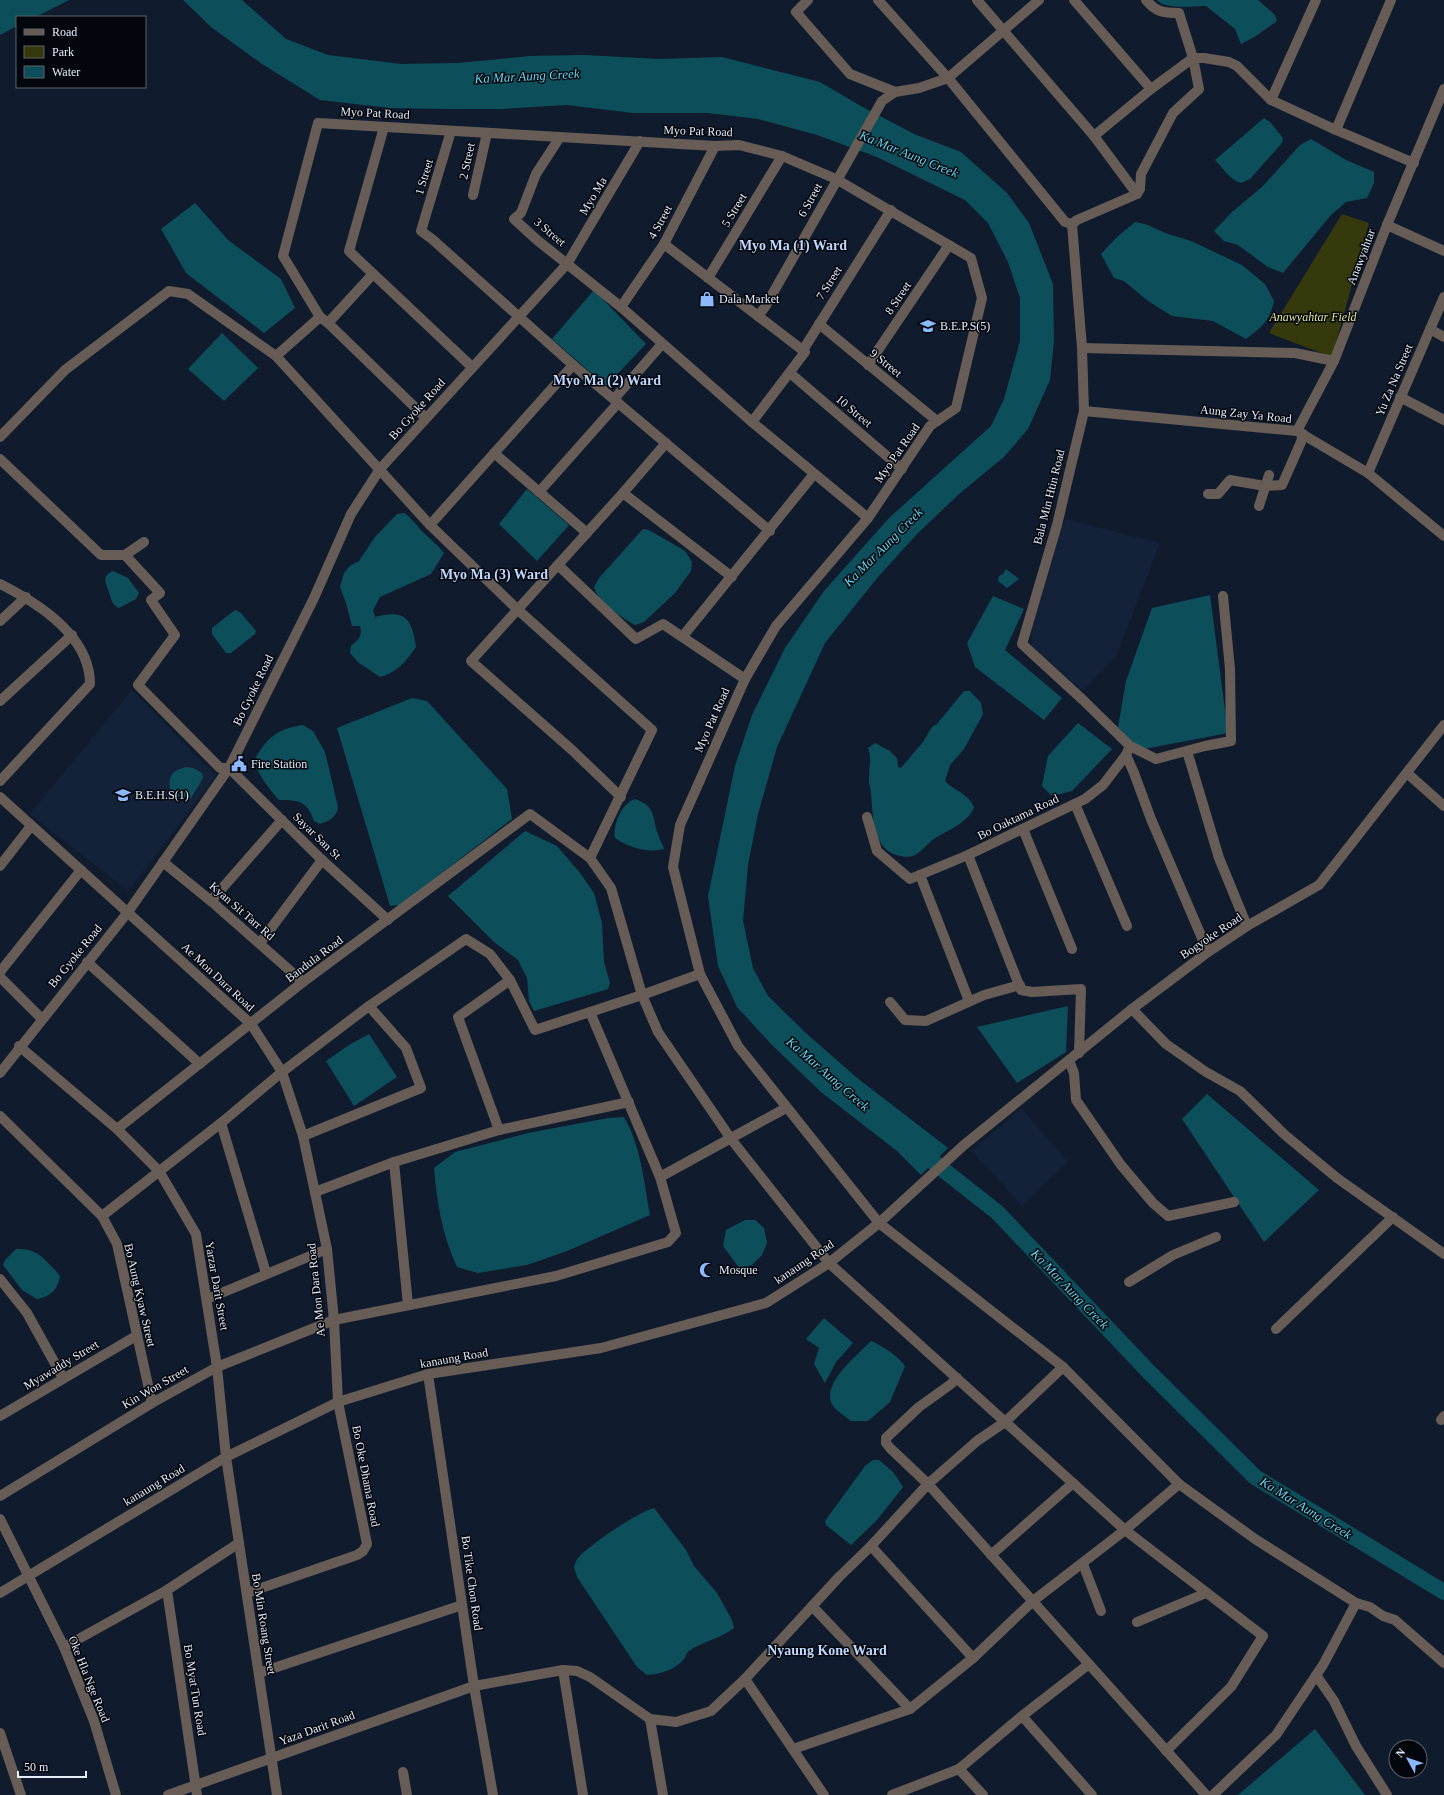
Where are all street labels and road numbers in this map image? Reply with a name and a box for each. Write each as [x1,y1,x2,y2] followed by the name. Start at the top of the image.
[340,104,410,122] street label: Myo Pat Road
[663,123,733,139] street label: Myo Pat Road
[456,141,478,181] street label: 2 Street
[412,157,436,197] street label: 1 Street
[576,174,610,217] street label: Myo Ma
[795,180,825,220] street label: 6 Street
[718,190,750,229] street label: 5 Street
[645,202,675,242] street label: 4 Street
[531,215,569,250] street label: 3 Street
[1344,227,1378,287] street label: Anawyahtar
[813,263,845,302] street label: 7 Street
[882,278,915,317] street label: 8 Street
[1373,341,1416,418] street label: Yu Za Na Street
[867,346,905,380] street label: 9 Street
[386,376,448,442] street label: Bo Gyoke Road
[833,392,875,431] street label: 10 Street
[1200,402,1292,426] street label: Aung Zay Ya Road
[871,421,923,485] street label: Myo Pat Road
[1030,448,1068,546] street label: Bala Min Htin Road
[230,652,276,728] street label: Bo Gyoke Road
[692,685,732,755] street label: Myo Pat Road
[975,791,1061,843] street label: Bo Oaktama Road
[290,810,344,863] street label: Sayar San St
[206,879,278,943] street label: Kyan Sit Tarr Rd
[1177,910,1245,962] street label: Bogyoke Road
[45,922,105,990] street label: Bo Gyoke Road
[283,933,345,985] street label: Bandula Road
[179,940,257,1014] street label: Ae Mon Dara Road
[771,1237,837,1287] street label: kanaung Road
[202,1240,232,1332] street label: Yarzar Darit Street
[121,1242,159,1349] street label: Bo Aung Kyaw Street
[304,1242,328,1338] street label: Ae Mon Dara Road
[21,1337,102,1393] street label: Myawaddy Street
[419,1345,489,1371] street label: kanaung Road
[119,1362,191,1412] street label: Kin Won Street
[349,1424,383,1528] street label: Bo Oke Dhama Road
[121,1461,187,1509] street label: kanaung Road
[458,1535,486,1631] street label: Bo Tike Chon Road
[249,1572,279,1676] street label: Bo Min Roang Street
[65,1634,113,1724] street label: Oke Hla Nge Road
[181,1643,209,1737] street label: Bo Myat Tun Road
[277,1708,357,1748] street label: Yaza Darit Road

